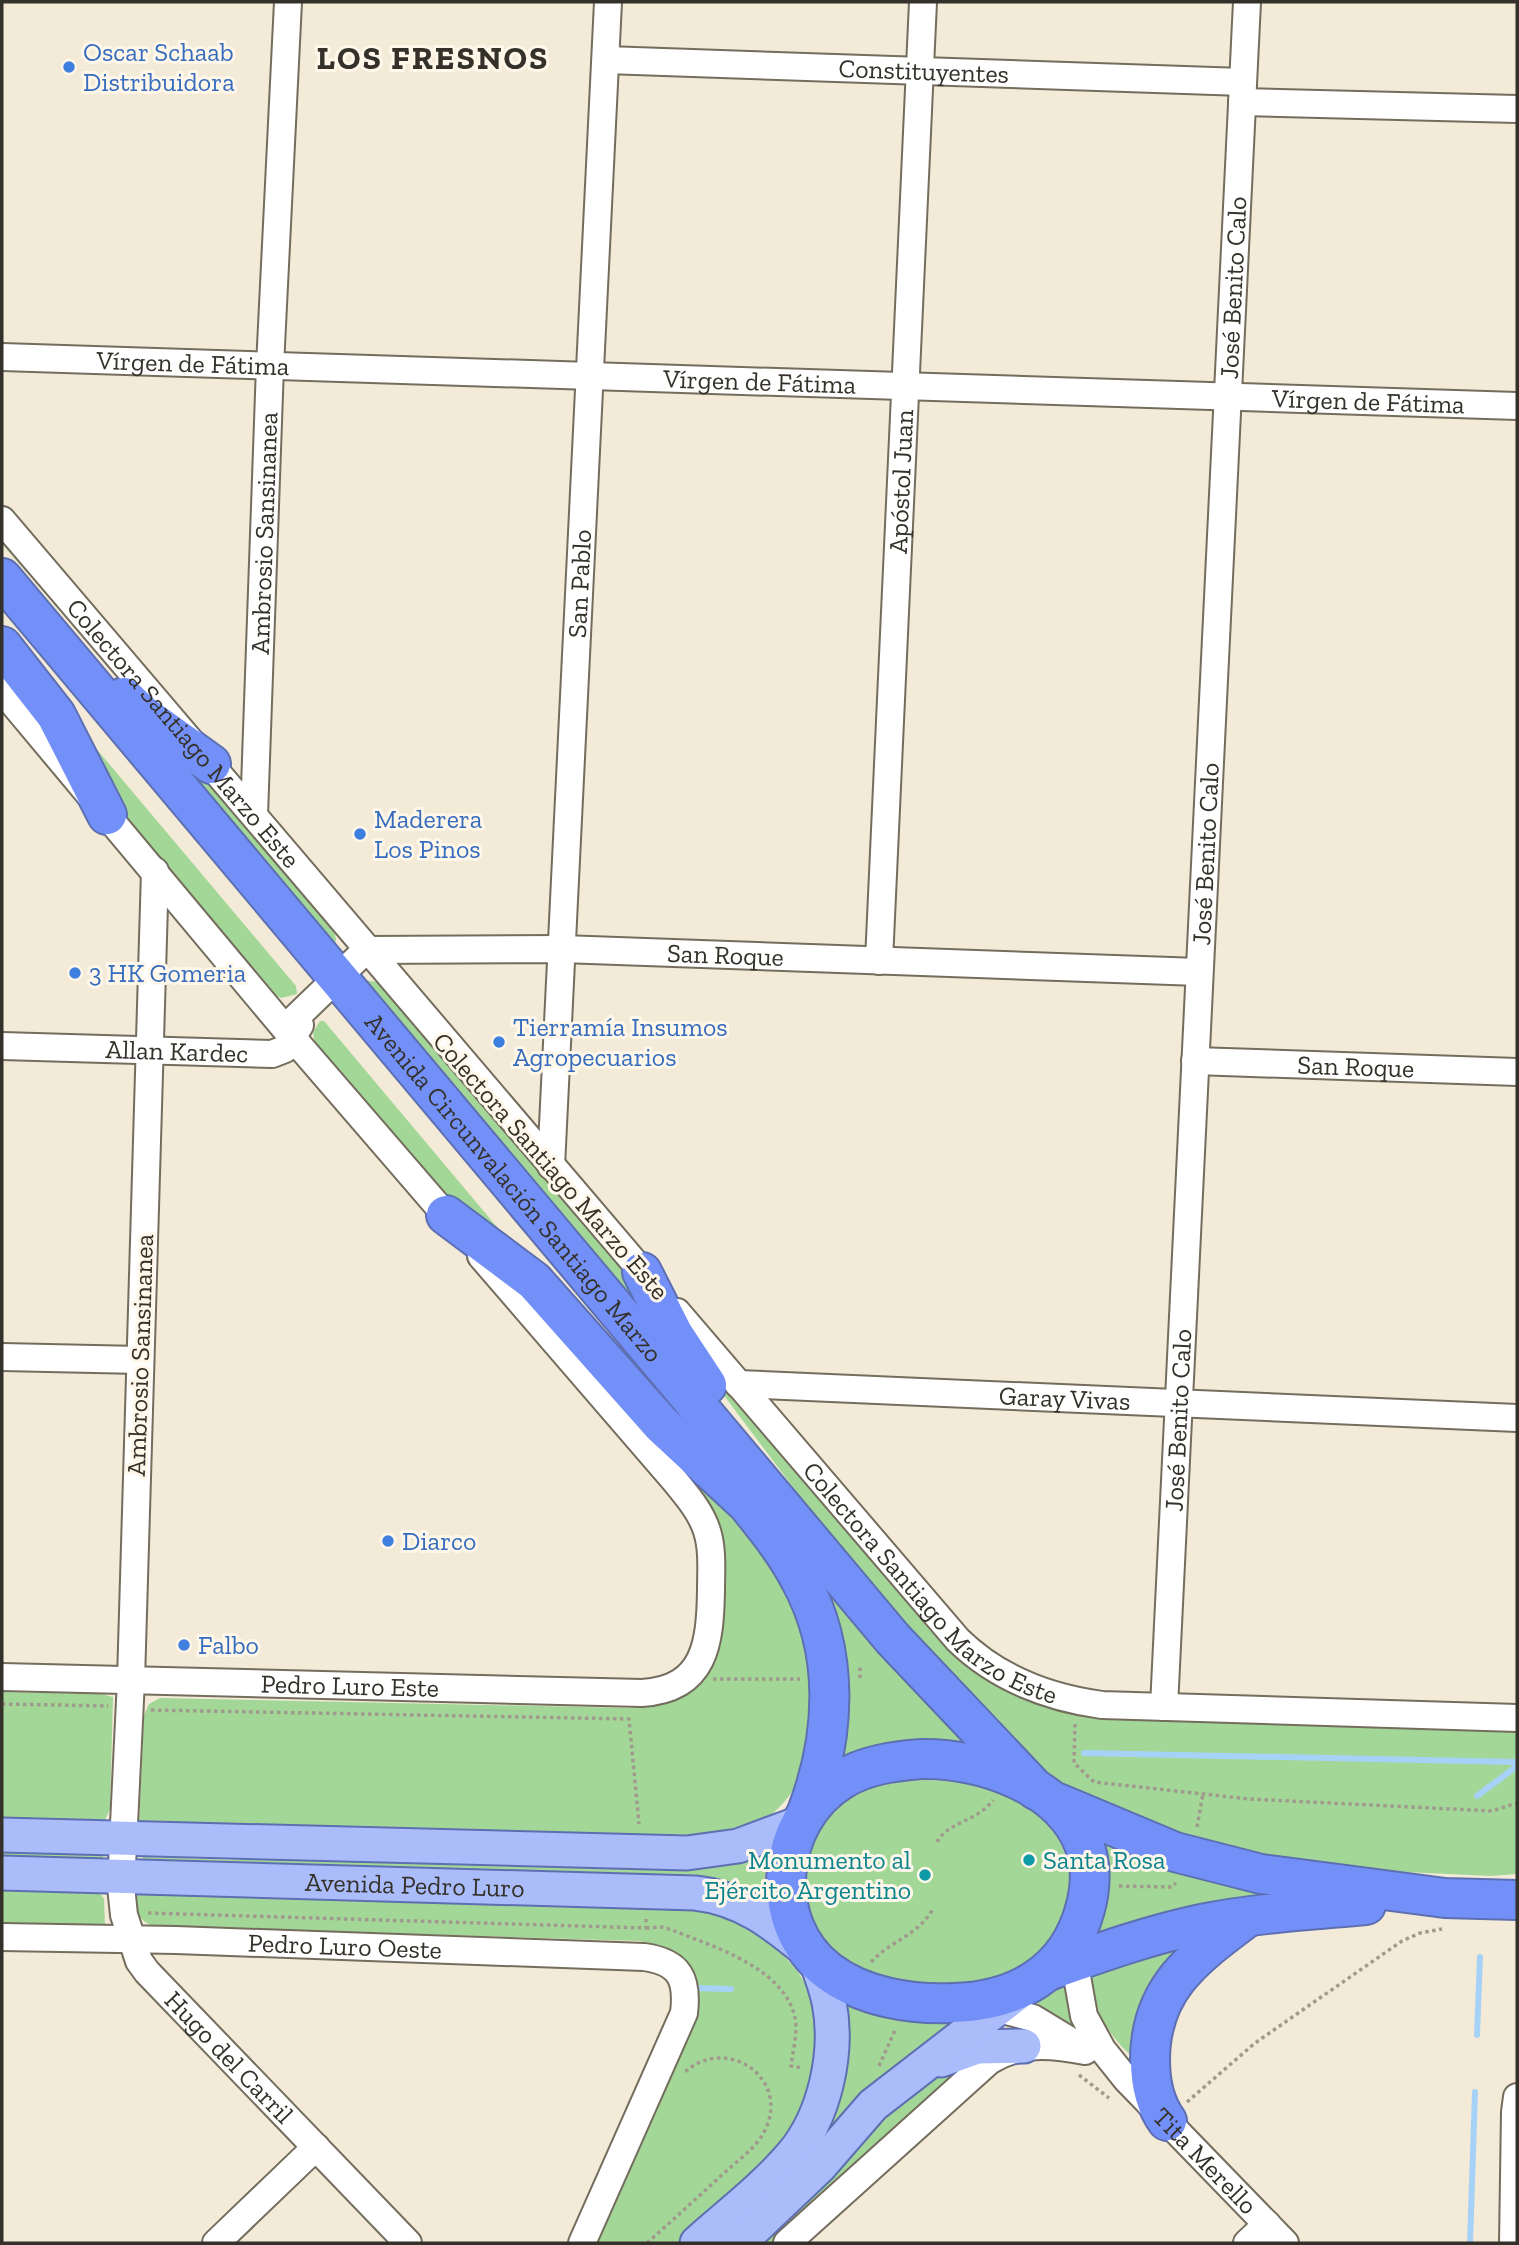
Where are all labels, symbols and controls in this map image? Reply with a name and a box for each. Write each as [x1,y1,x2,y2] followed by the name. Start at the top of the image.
[83,36,235,98] place label: Oscar Schaab Distribuidora
[317,38,549,77] district label: LOS FRESNOS
[838,52,1010,90] street label: Constituyentes
[61,59,77,75] marker: Oscar Schaab Distribuidora
[1213,196,1254,380] street label: José Benito Calo
[95,344,290,382] street label: Vírgen de Fátima
[662,362,857,401] street label: Vírgen de Fátima
[1270,382,1466,420] street label: Vírgen de Fátima
[882,408,920,554] street label: Apóstol Juan
[244,411,284,655] street label: Ambrosio Sansinanea
[561,529,598,639] street label: San Pablo
[60,592,307,874] street label: Colectora Santiago Marzo Este
[1185,762,1226,946] street label: José Benito Calo
[374,803,483,865] place label: Maderera Los Pinos
[352,826,368,842] marker: Maderera Los Pinos
[666,937,784,973] street label: San Roque
[89,957,247,989] place label: 3 HK Gomeria
[67,965,83,981] marker: 3 HK Gomeria
[358,1006,670,1369] street label: Avenida Circunvalación Santiago Marzo
[513,1011,728,1073] place label: Tierramía Insumos Agropecuarios
[426,1026,676,1306] street label: Colectora Santiago Marzo Este
[105,1033,249,1069] street label: Allan Kardec
[491,1034,507,1050] marker: Tierramía Insumos Agropecuarios
[1297,1049,1415,1084] street label: San Roque
[120,1233,160,1477] street label: Ambrosio Sansinanea
[1158,1328,1198,1512] street label: José Benito Calo
[998,1379,1131,1417] street label: Garay Vivas
[796,1455,1061,1711] street label: Colectora Santiago Marzo Este
[402,1525,476,1557] place label: Diarco
[380,1533,396,1549] marker: Diarco
[198,1629,259,1661] place label: Falbo
[176,1637,192,1653] marker: Falbo
[260,1667,439,1704] street label: Pedro Luro Este
[704,1844,911,1906] place label: Monumento al Ejército Argentino
[1043,1844,1166,1876] place label: Santa Rosa
[1021,1852,1037,1868] marker: Santa Rosa
[305,1866,525,1904] street label: Avenida Pedro Luro
[917,1867,933,1883] marker: Monumento al Ejército Argentino
[247,1927,443,1966] street label: Pedro Luro Oeste
[158,1984,300,2130] street label: Hugo del Carril
[1146,2101,1264,2221] street label: Tita Merello

